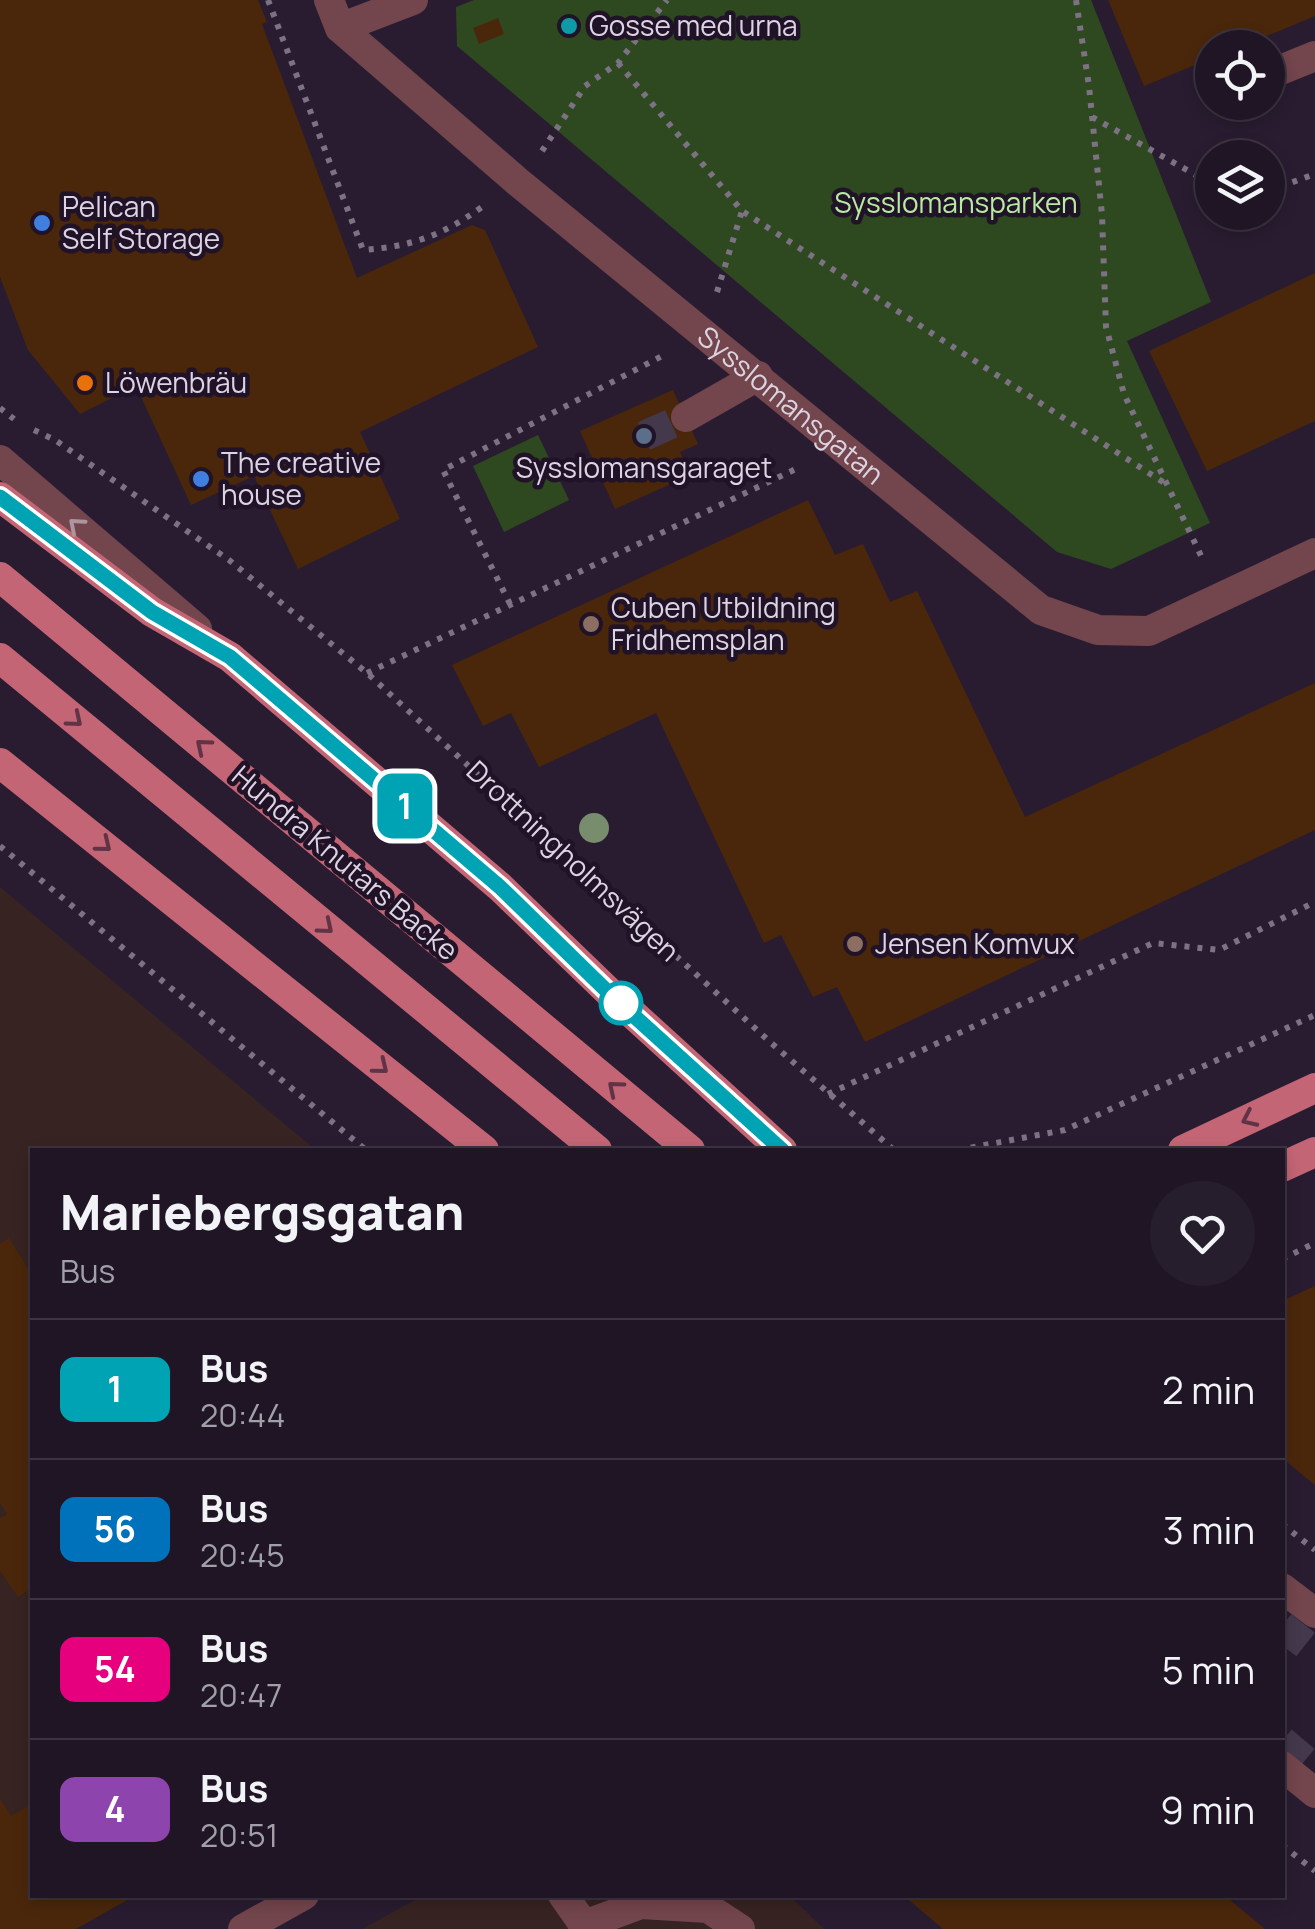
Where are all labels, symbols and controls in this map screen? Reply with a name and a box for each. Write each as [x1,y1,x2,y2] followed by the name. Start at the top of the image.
[589,6,798,44] place label: Gosse med urna
[558,15,580,37] marker: Gosse med urna
[1195,30,1285,230] map controls
[1195,30,1285,120] button: locate
[1195,140,1285,230] button: layers
[834,183,1078,221] park label: Sysslomansparken
[62,187,220,257] place label: Pelican Self Storage
[31,212,53,234] marker: Pelican Self Storage
[690,317,893,492] street label: Sysslomansgatan
[105,363,247,401] place label: Löwenbräu
[74,372,96,394] marker: Löwenbräu
[633,425,655,447] marker: Sysslomansgaraget
[221,443,381,513] place label: The creative house
[516,448,772,486] place label: Sysslomansgaraget
[190,468,212,490] marker: The creative house
[69,519,87,537] one-way arrow
[611,588,836,658] place label: Cuben Utbildning Fridhemsplan
[580,613,602,635] marker: Cuben Utbildning Fridhemsplan
[64,708,82,726] one-way arrow
[197,740,215,758] one-way arrow
[459,752,688,969] street label: Drottningholmsvägen
[225,756,467,968] street label: Hundra Knutars Backe
[372,774,438,838] line badge: 1
[397,782,413,830] text: 1
[92,833,110,851] one-way arrow
[315,915,333,933] one-way arrow
[875,924,1075,962] place label: Jensen Komvux
[844,933,866,955] marker: Jensen Komvux
[600,982,642,1024] unlabelled marker
[369,1055,387,1073] one-way arrow
[608,1082,626,1100] one-way arrow
[1241,1107,1259,1127] one-way arrow
[60,1179,464,1244] text: Mariebergsgatan
[1150,1181,1255,1286] button: heart
[60,1249,115,1293] text: Bus
[200,1341,268,1393] text: Bus
[1162,1363,1255,1415] text: 2 min
[107,1365,123,1413] text: 1
[200,1393,285,1437] text: 20:44
[200,1481,268,1533] text: Bus
[1163,1503,1255,1555] text: 3 min
[94,1505,136,1553] text: 56
[200,1533,285,1577] text: 20:45
[200,1621,268,1673] text: Bus
[1162,1643,1255,1695] text: 5 min
[94,1645,136,1693] text: 54
[200,1673,282,1717] text: 20:47
[200,1761,268,1813] text: Bus
[1160,1783,1255,1835] text: 9 min
[104,1785,126,1833] text: 4
[200,1813,278,1857] text: 20:51

